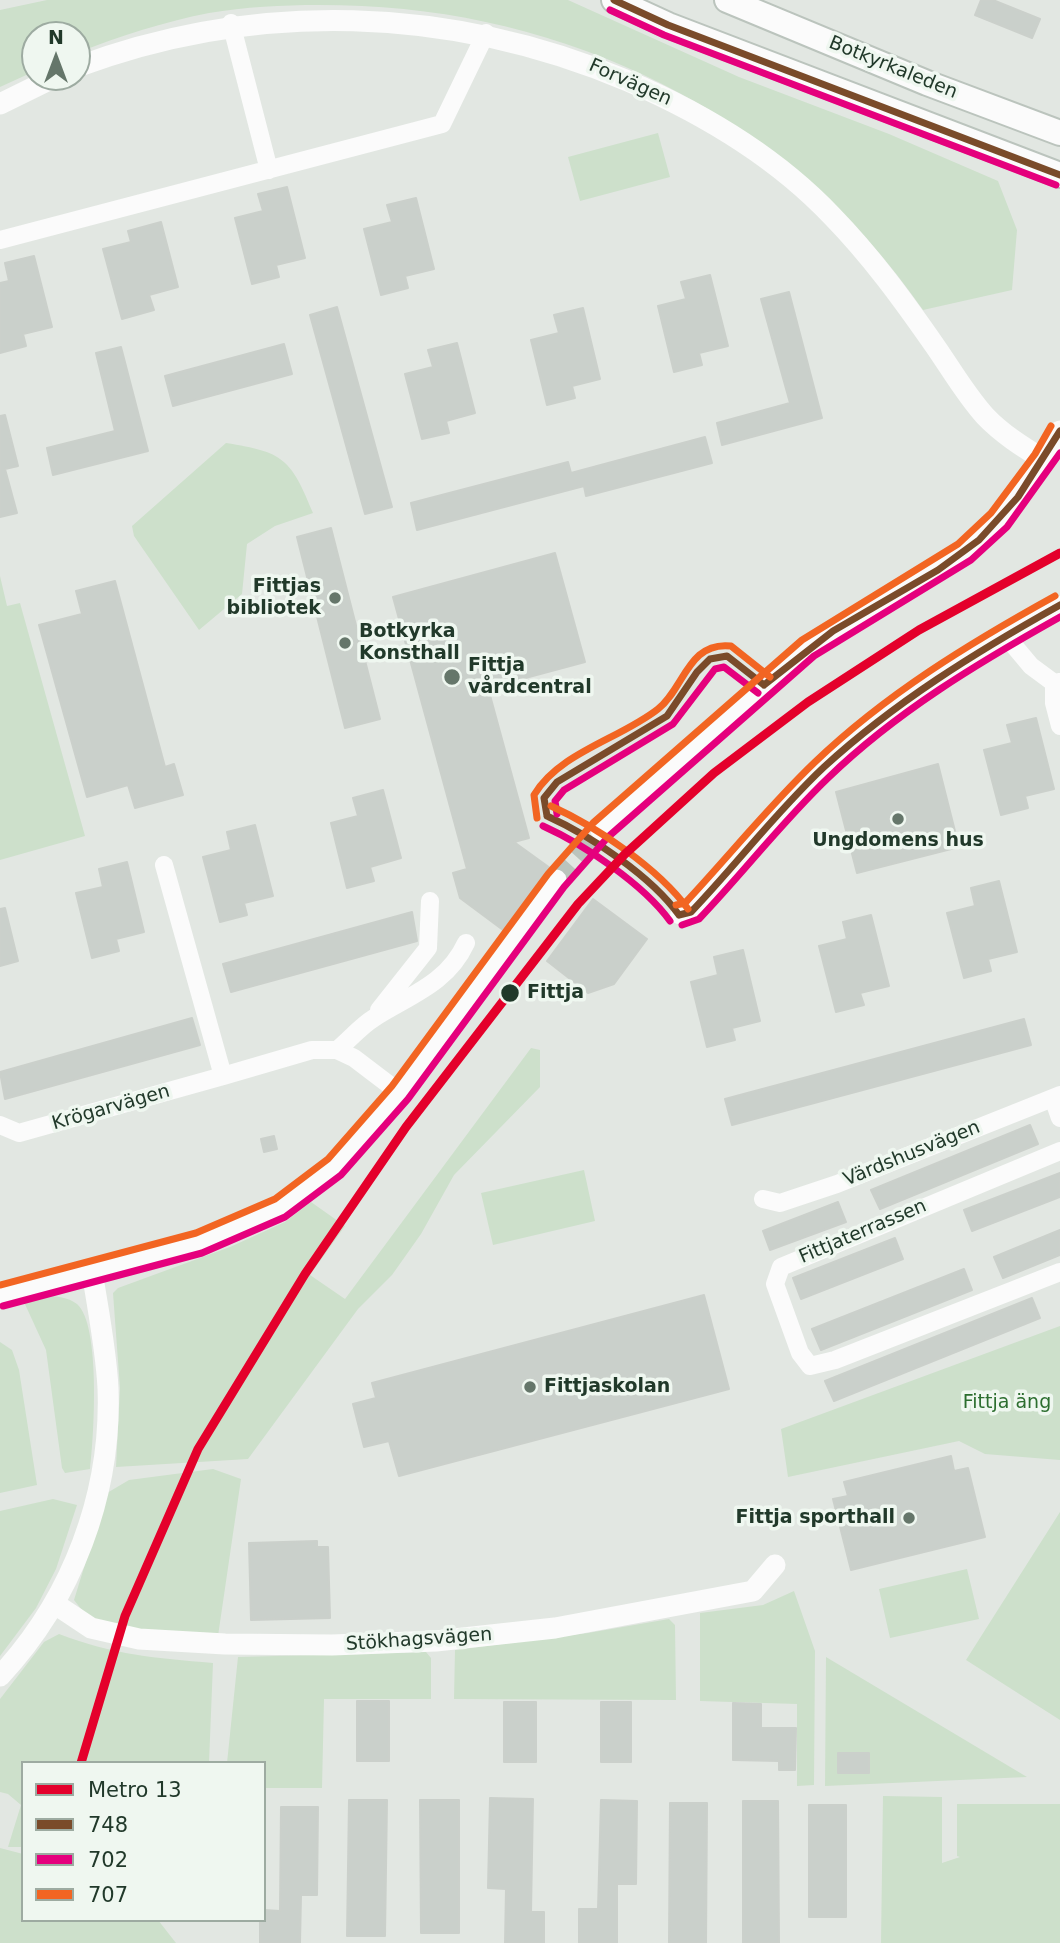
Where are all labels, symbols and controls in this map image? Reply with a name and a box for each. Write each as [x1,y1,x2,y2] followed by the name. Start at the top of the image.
[21,21,91,91] north arrow
[48,26,64,48] text: N
[825,32,961,104] street label: Botkyrkaleden
[585,55,675,111] street label: Forvägen
[227,576,321,620] place label: Fittjas bibliotek
[327,590,343,606] marker: Fittjas bibliotek
[359,621,460,665] place label: Botkyrka Konsthall
[337,635,353,651] marker: Botkyrka Konsthall
[468,655,592,699] place label: Fittja vårdcentral
[442,667,462,687] marker: Fittja vårdcentral
[890,811,906,827] marker: Ungdomens hus
[812,830,984,852] place label: Ungdomens hus
[499,982,521,1004] marker: Fittja
[527,982,584,1004] place label: Fittja
[49,1080,173,1136] street label: Krögarvägen
[840,1116,984,1192] street label: Värdshusvägen
[796,1195,930,1269] street label: Fittjaterrassen
[544,1376,670,1398] place label: Fittjaskolan
[522,1379,538,1395] marker: Fittjaskolan
[963,1392,1051,1414] park label: Fittja äng
[736,1507,895,1529] place label: Fittja sporthall
[901,1510,917,1526] marker: Fittja sporthall
[345,1624,493,1656] street label: Stökhagsvägen
[21,1761,266,1922] legend
[88,1778,182,1802] text: Metro 13
[88,1813,128,1837] text: 748
[88,1848,128,1872] text: 702
[88,1883,128,1907] text: 707

